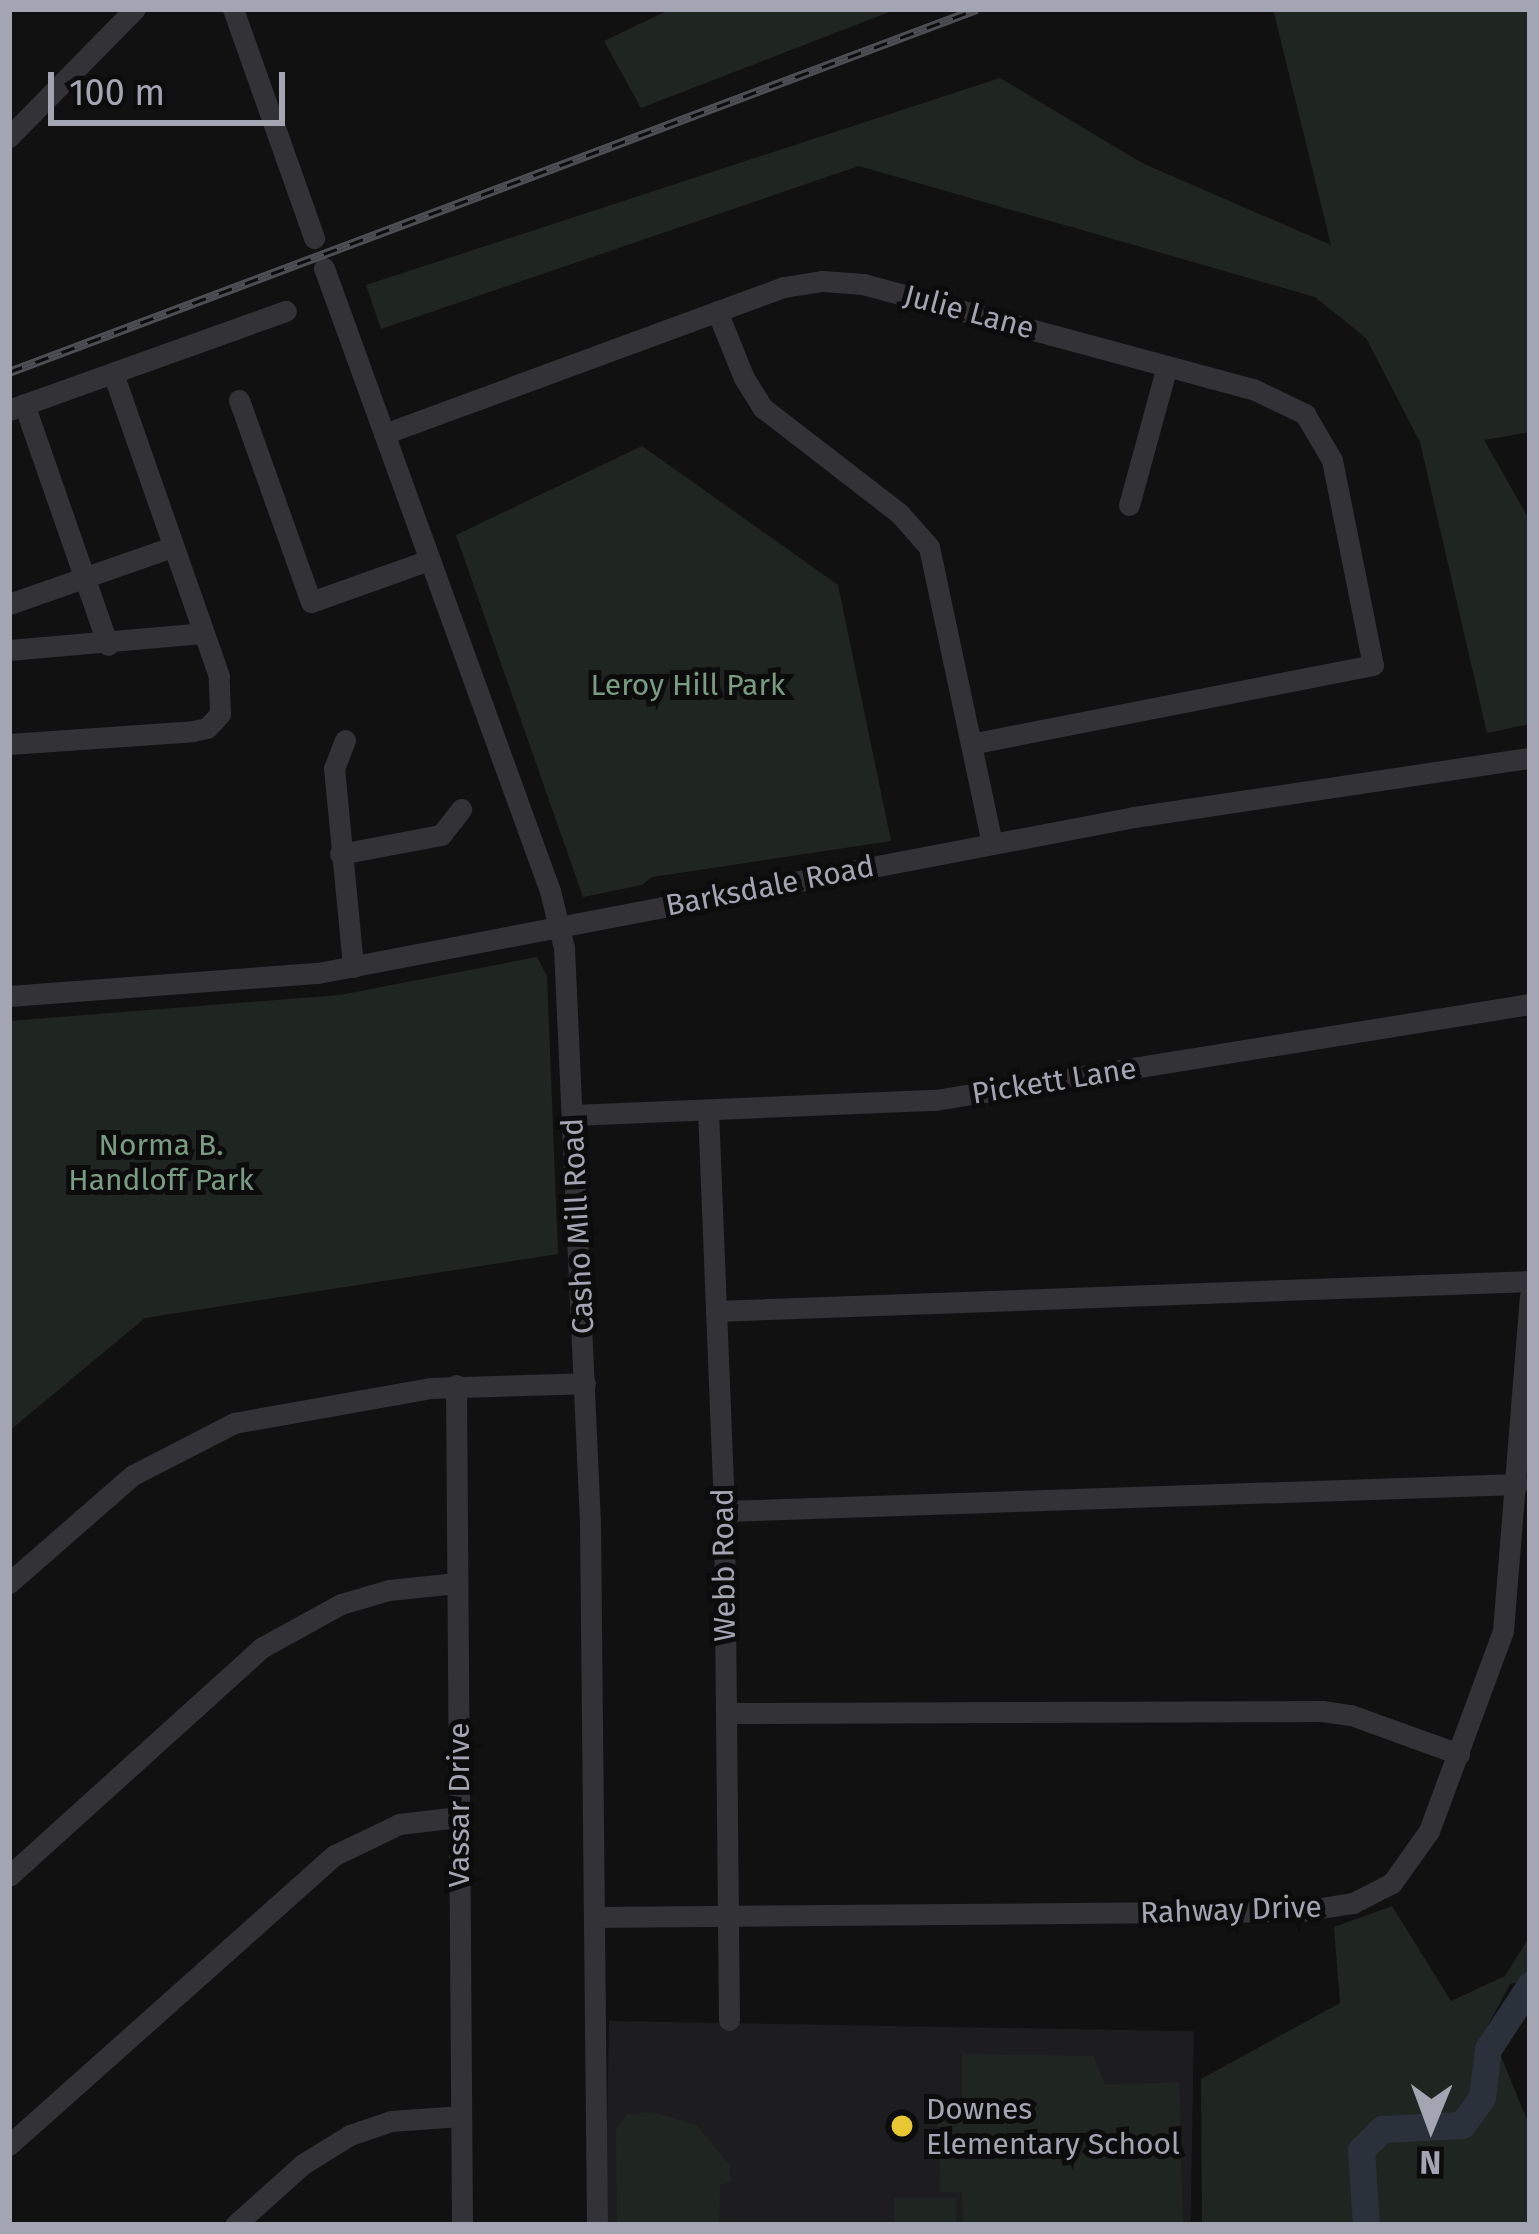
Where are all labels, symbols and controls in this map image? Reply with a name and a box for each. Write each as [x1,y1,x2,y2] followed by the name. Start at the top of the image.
[54,48,291,122] scale bar
[69,71,165,115] text: 100 m
[900,277,1038,347] street label: Julie Lane
[591,667,785,703] park label: Leroy Hill Park
[663,848,877,924] street label: Barksdale Road
[969,1050,1139,1112] street label: Pickett Lane
[554,1117,602,1335] street label: Casho Mill Road
[68,1127,254,1198] park label: Norma B. Handloff Park
[705,1488,743,1642] street label: Webb Road
[441,1722,477,1888] street label: Vassar Drive
[1140,1889,1322,1931] street label: Rahway Drive
[1371,2066,1491,2186] north arrow
[926,2091,1180,2162] place label: Downes Elementary School
[889,2113,915,2139] marker: Downes Elementary School
[1419,2142,1442,2182] text: N

